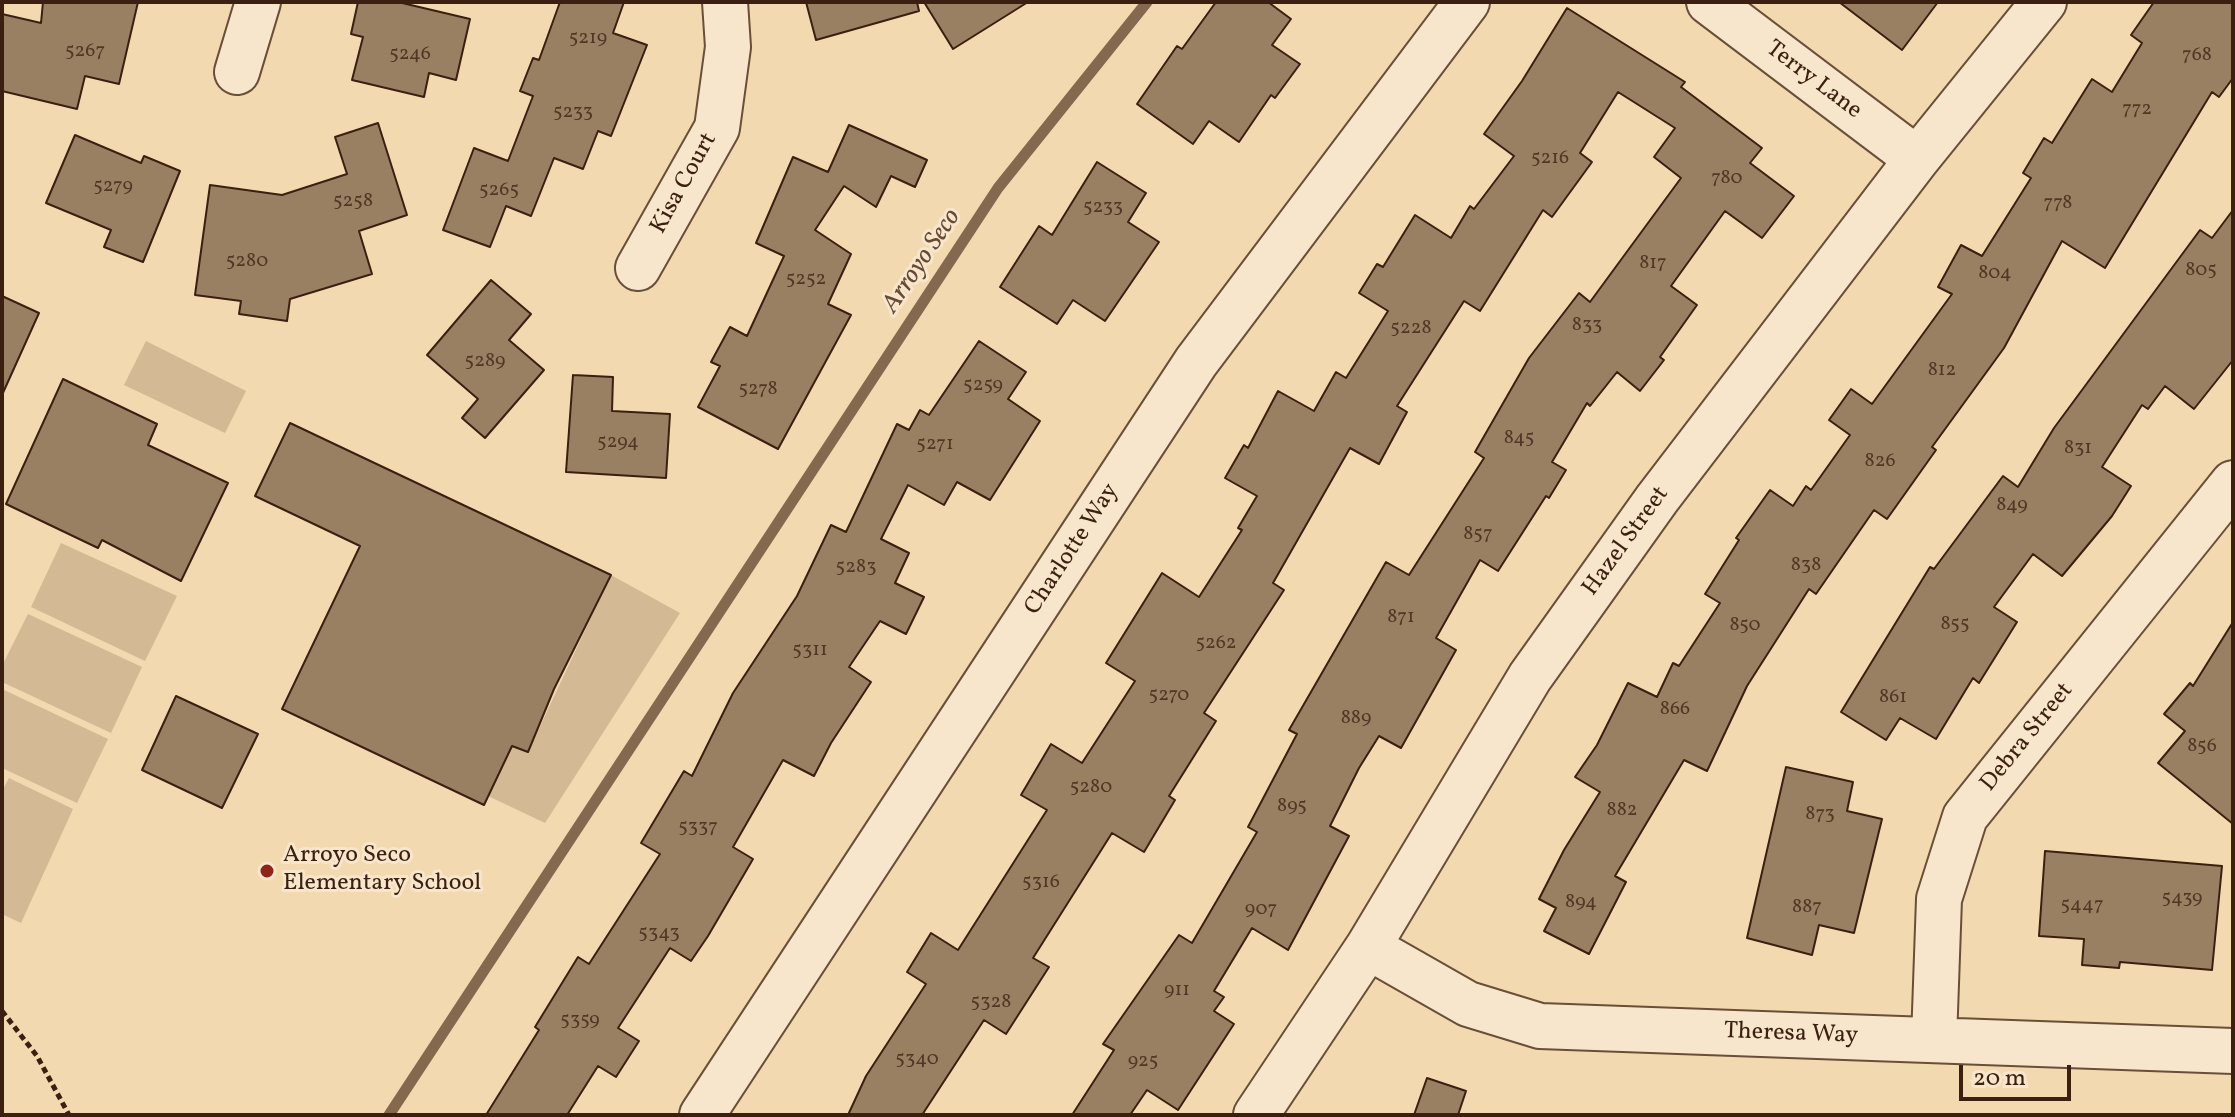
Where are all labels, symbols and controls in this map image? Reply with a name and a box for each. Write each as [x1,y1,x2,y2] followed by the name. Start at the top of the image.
[569,27,607,51] house number: 5219
[1759,36,1867,126] street label: Terry Lane
[65,40,105,64] house number: 5267
[389,43,431,67] house number: 5246
[2182,44,2212,68] house number: 768
[2122,98,2152,122] house number: 772
[553,101,593,125] house number: 5233
[646,128,724,240] street label: Kisa Court
[1531,147,1569,171] house number: 5216
[1711,167,1743,191] house number: 780
[93,175,133,199] house number: 5279
[479,179,519,203] house number: 5265
[333,190,373,214] house number: 5258
[2044,192,2072,216] house number: 778
[1083,196,1123,220] house number: 5233
[877,204,969,320] water label: Arroyo Seco
[226,250,268,274] house number: 5280
[1639,252,1667,276] house number: 817
[2185,259,2217,283] house number: 805
[1978,262,2012,286] house number: 804
[786,268,826,292] house number: 5252
[1572,314,1602,338] house number: 833
[1390,317,1432,341] house number: 5228
[465,350,505,374] house number: 5289
[1928,359,1956,383] house number: 812
[963,374,1003,398] house number: 5259
[738,378,778,402] house number: 5278
[1504,427,1534,451] house number: 845
[597,431,639,455] house number: 5294
[916,433,954,457] house number: 5271
[2064,437,2092,461] house number: 831
[1864,450,1896,474] house number: 826
[1020,479,1126,621] street label: Charlotte Way
[1578,482,1676,602] street label: Hazel Street
[1996,494,2028,518] house number: 849
[1463,523,1493,547] house number: 857
[1791,554,1821,578] house number: 838
[836,556,876,580] house number: 5283
[1387,606,1415,630] house number: 871
[1940,613,1970,637] house number: 855
[1729,614,1761,638] house number: 850
[1195,632,1237,656] house number: 5262
[792,639,828,663] house number: 5311
[1975,678,2081,798] street label: Debra Street
[1149,684,1189,708] house number: 5270
[1879,686,1907,710] house number: 861
[1660,698,1690,722] house number: 866
[1341,707,1371,731] house number: 889
[2187,735,2217,759] house number: 856
[1070,776,1112,800] house number: 5280
[1277,795,1307,819] house number: 895
[1606,799,1638,823] house number: 882
[1805,803,1835,827] house number: 873
[678,816,718,840] house number: 5337
[283,843,481,899] place label: Arroyo Seco Elementary School
[258,862,276,880] marker: Arroyo Seco Elementary School
[1022,871,1060,895] house number: 5316
[2162,887,2202,911] house number: 5439
[1565,891,1597,915] house number: 894
[2060,894,2104,918] house number: 5447
[1792,896,1822,920] house number: 887
[1245,898,1277,922] house number: 907
[638,922,680,946] house number: 5343
[1164,979,1190,1003] house number: 911
[971,991,1011,1015] house number: 5328
[560,1009,600,1033] house number: 5359
[1723,1018,1859,1052] street label: Theresa Way
[895,1048,939,1072] house number: 5340
[1963,1049,2075,1099] scale bar
[1128,1050,1158,1074] house number: 925
[1973,1062,2026,1096] text: 20 m

